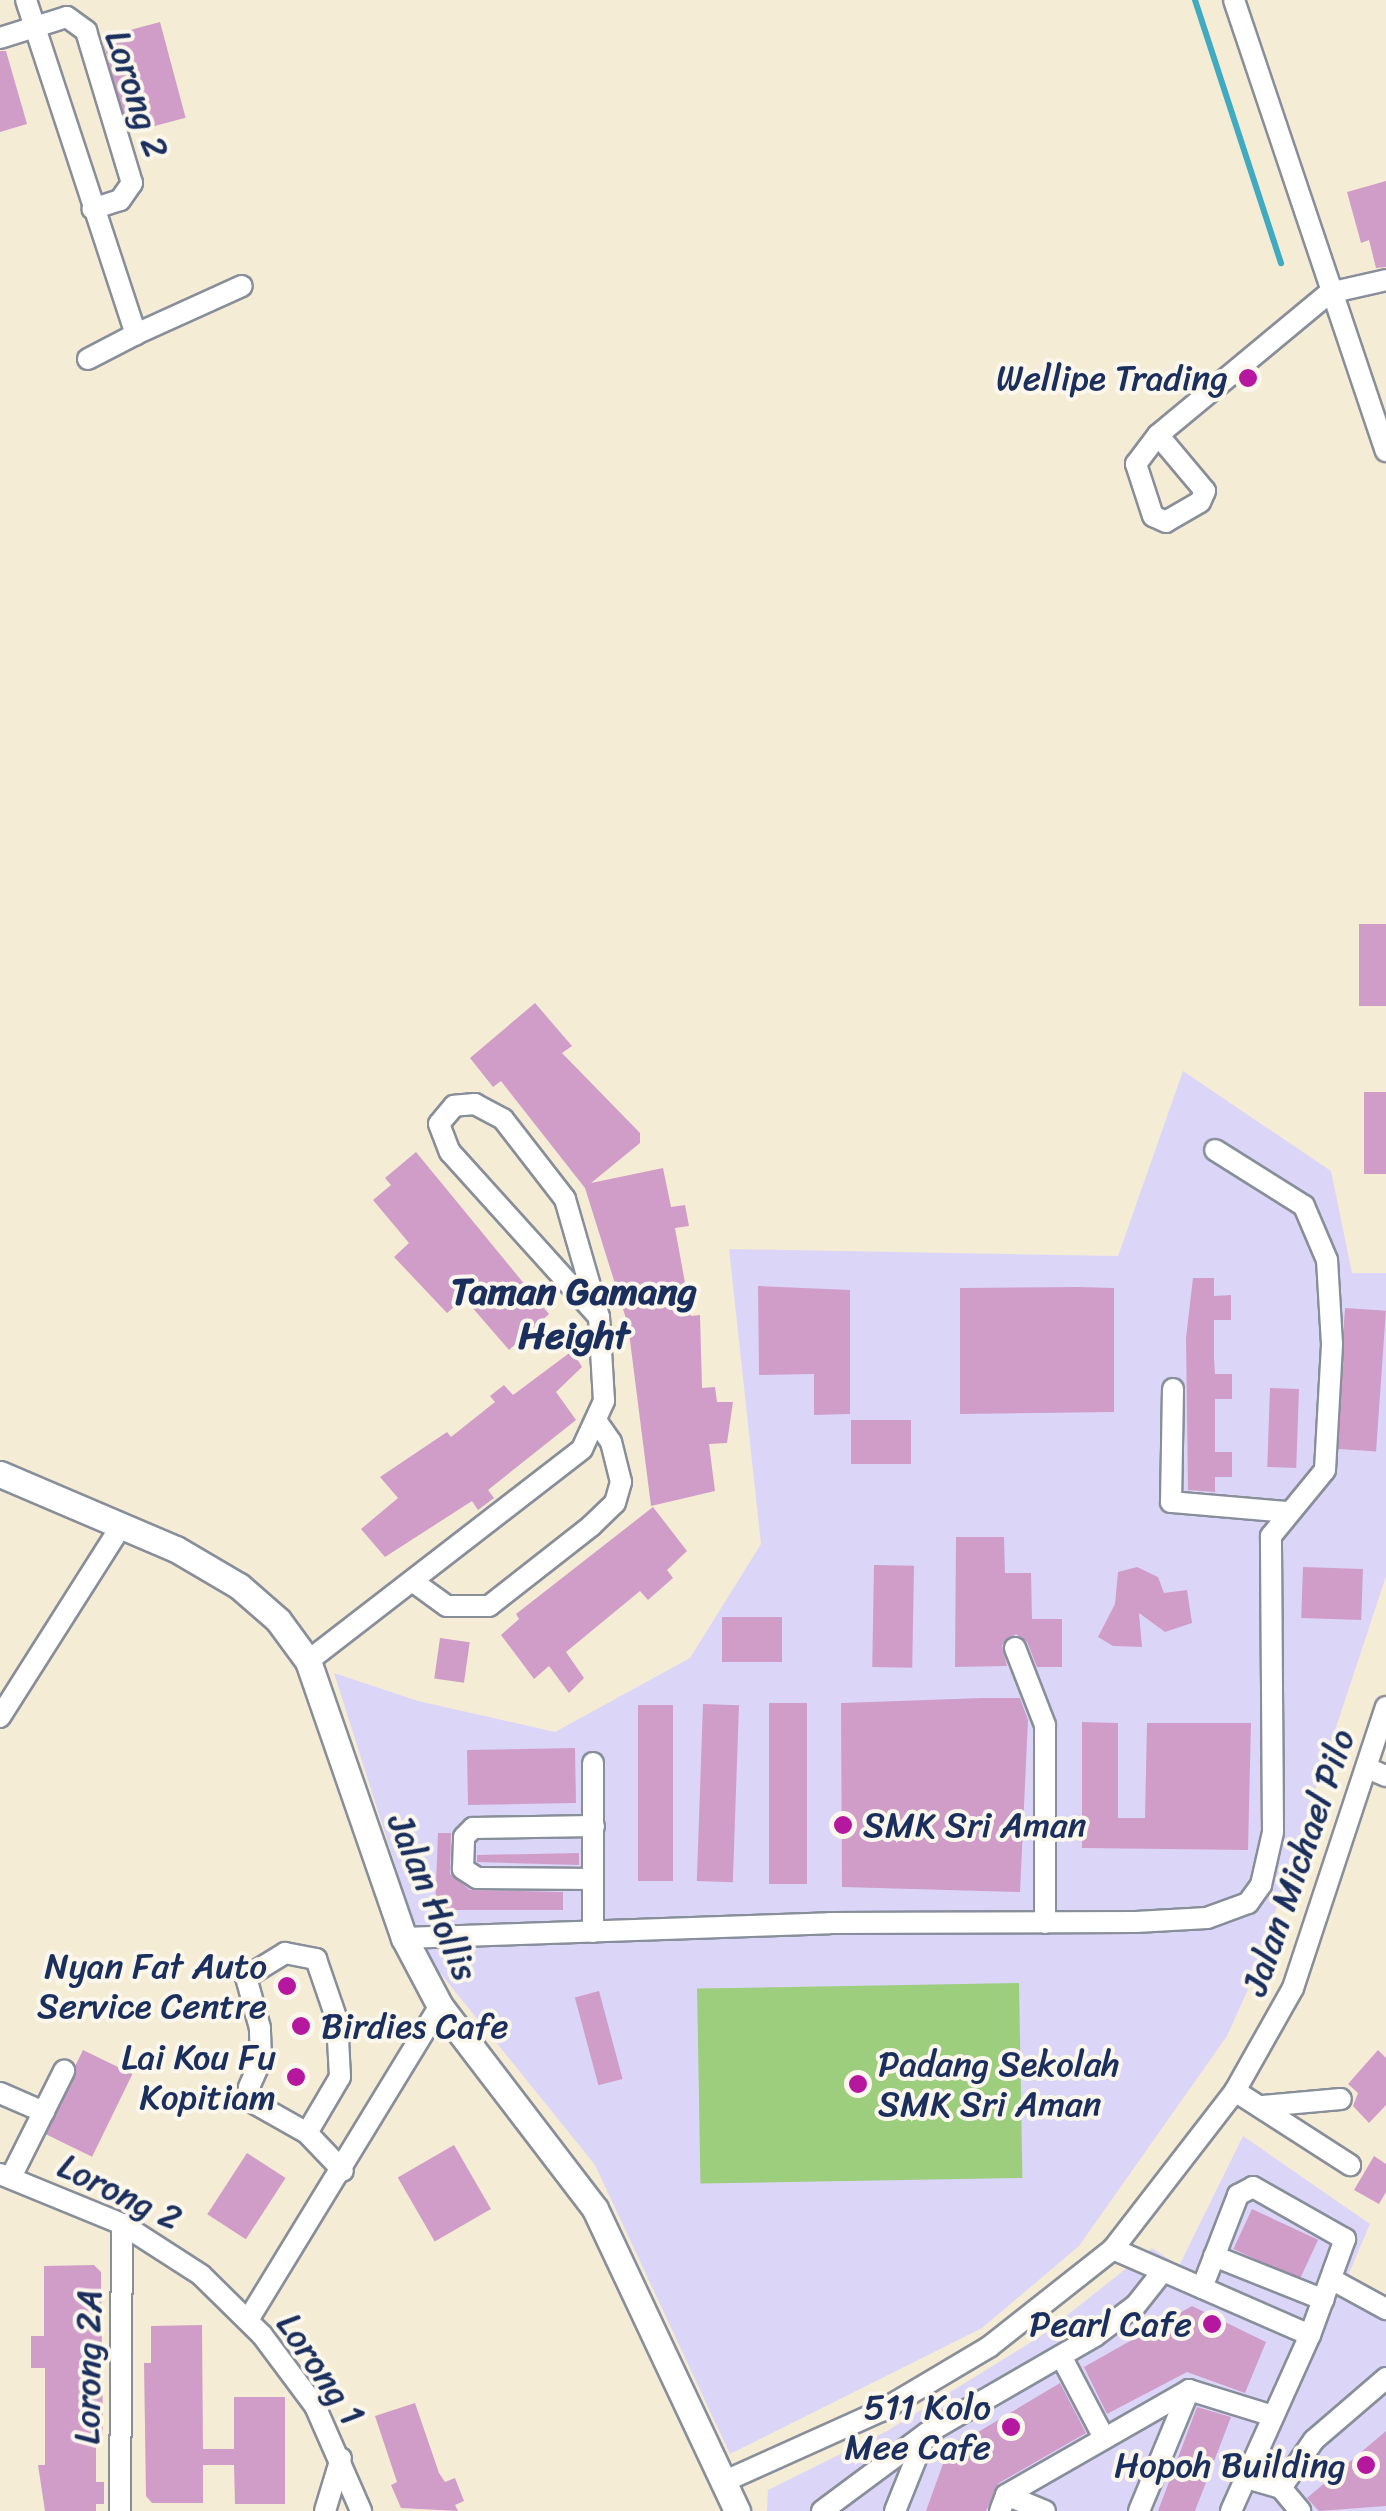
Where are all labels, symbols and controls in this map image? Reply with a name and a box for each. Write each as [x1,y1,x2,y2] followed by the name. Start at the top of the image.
[97,25,177,163] street label: Lorong 2
[996,357,1228,399] place label: Wellipe Trading
[1237,367,1259,389] marker: Wellipe Trading
[451,1269,697,1358] district label: Taman Gamang Height
[1233,1725,1363,1999] street label: Jalan Michael Pilo
[863,1804,1086,1846] place label: SMK Sri Aman
[379,1808,487,1986] street label: Jalan Hollis
[832,1814,854,1836] marker: SMK Sri Aman
[37,1945,267,2027] place label: Nyan Fat Auto Service Centre
[276,1975,298,1997] marker: Nyan Fat Auto Service Centre
[321,2005,508,2047] place label: Birdies Cafe
[290,2015,312,2037] marker: Birdies Cafe
[119,2036,276,2118] place label: Lai Kou Fu Kopitiam
[878,2043,1121,2125] place label: Padang Sekolah SMK Sri Aman
[285,2066,307,2088] marker: Lai Kou Fu Kopitiam
[847,2073,869,2095] marker: Padang Sekolah SMK Sri Aman
[52,2144,188,2240] street label: Lorong 2
[66,2289,110,2445] street label: Lorong 2A
[1029,2303,1192,2345] place label: Pearl Cafe
[268,2305,374,2433] street label: Lorong 1
[1201,2313,1223,2335] marker: Pearl Cafe
[844,2386,991,2468] place label: 511 Kolo Mee Cafe
[1000,2416,1022,2438] marker: 511 Kolo Mee Cafe
[1114,2444,1346,2486] place label: Hopoh Building
[1355,2454,1377,2476] marker: Hopoh Building

